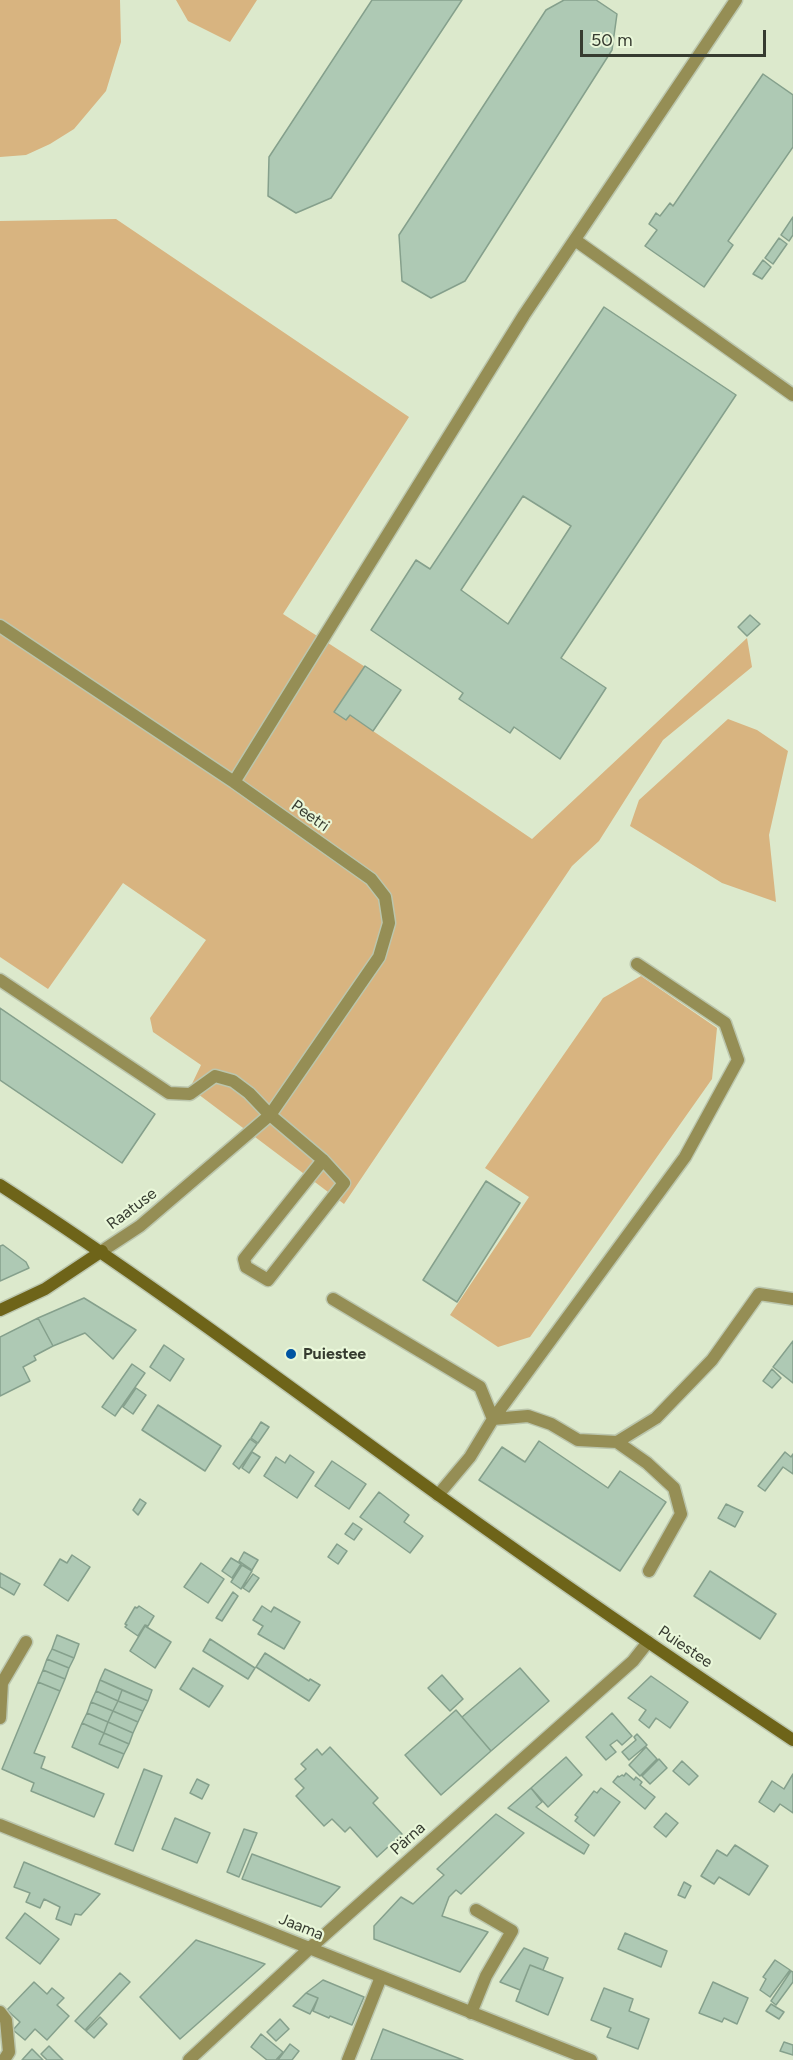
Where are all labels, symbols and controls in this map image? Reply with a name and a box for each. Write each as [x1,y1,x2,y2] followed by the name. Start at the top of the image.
[583,18,769,56] scale bar
[591,29,633,51] text: 50 m
[287,796,333,836] street label: Peetri
[103,1184,161,1234] street label: Raatuse
[303,1344,366,1364] place label: Puiestee
[284,1347,298,1361] marker: Puiestee
[654,1622,716,1672] street label: Puiestee
[387,1819,429,1859] street label: Pärna
[276,1909,326,1945] street label: Jaama

